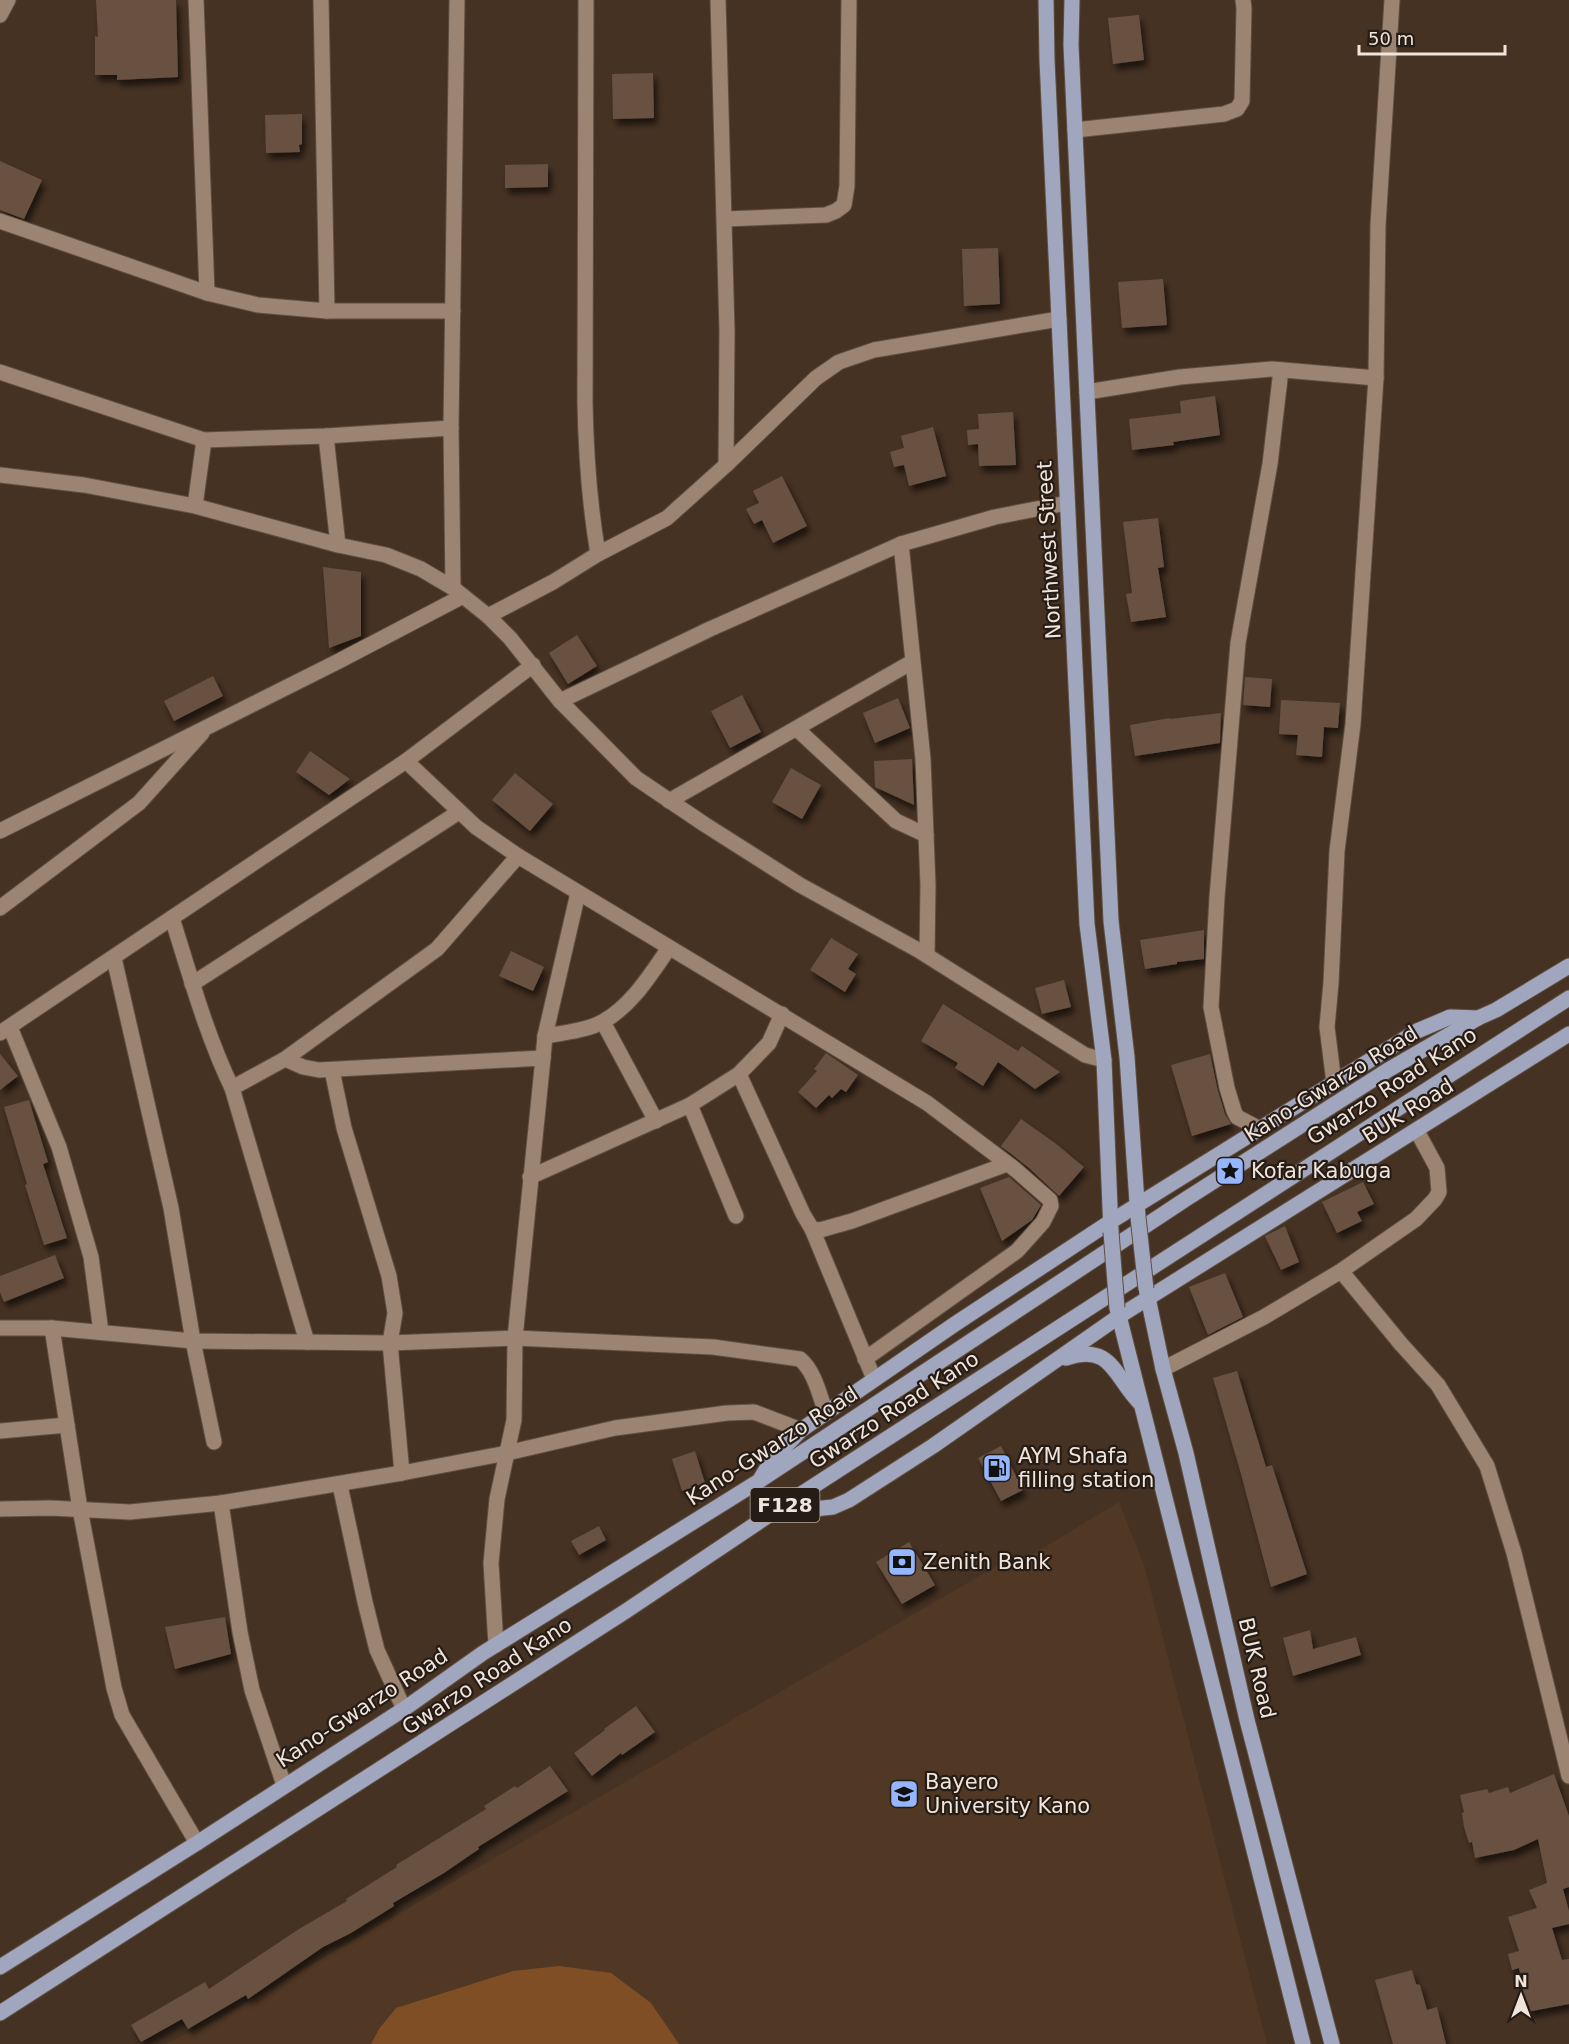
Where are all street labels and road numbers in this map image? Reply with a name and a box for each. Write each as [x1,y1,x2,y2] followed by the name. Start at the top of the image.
[1032,460,1066,640] street label: Northwest Street
[1240,1021,1422,1147] street label: Kano-Gwarzo Road
[1303,1022,1481,1150] street label: Gwarzo Road Kano
[1358,1074,1458,1148] street label: BUK Road
[805,1346,983,1474] street label: Gwarzo Road Kano
[682,1382,862,1510] street label: Kano-Gwarzo Road
[750,1488,820,1522] road number: F128
[398,1612,576,1740] street label: Gwarzo Road Kano
[1234,1615,1280,1721] street label: BUK Road
[272,1644,452,1772] street label: Kano-Gwarzo Road

